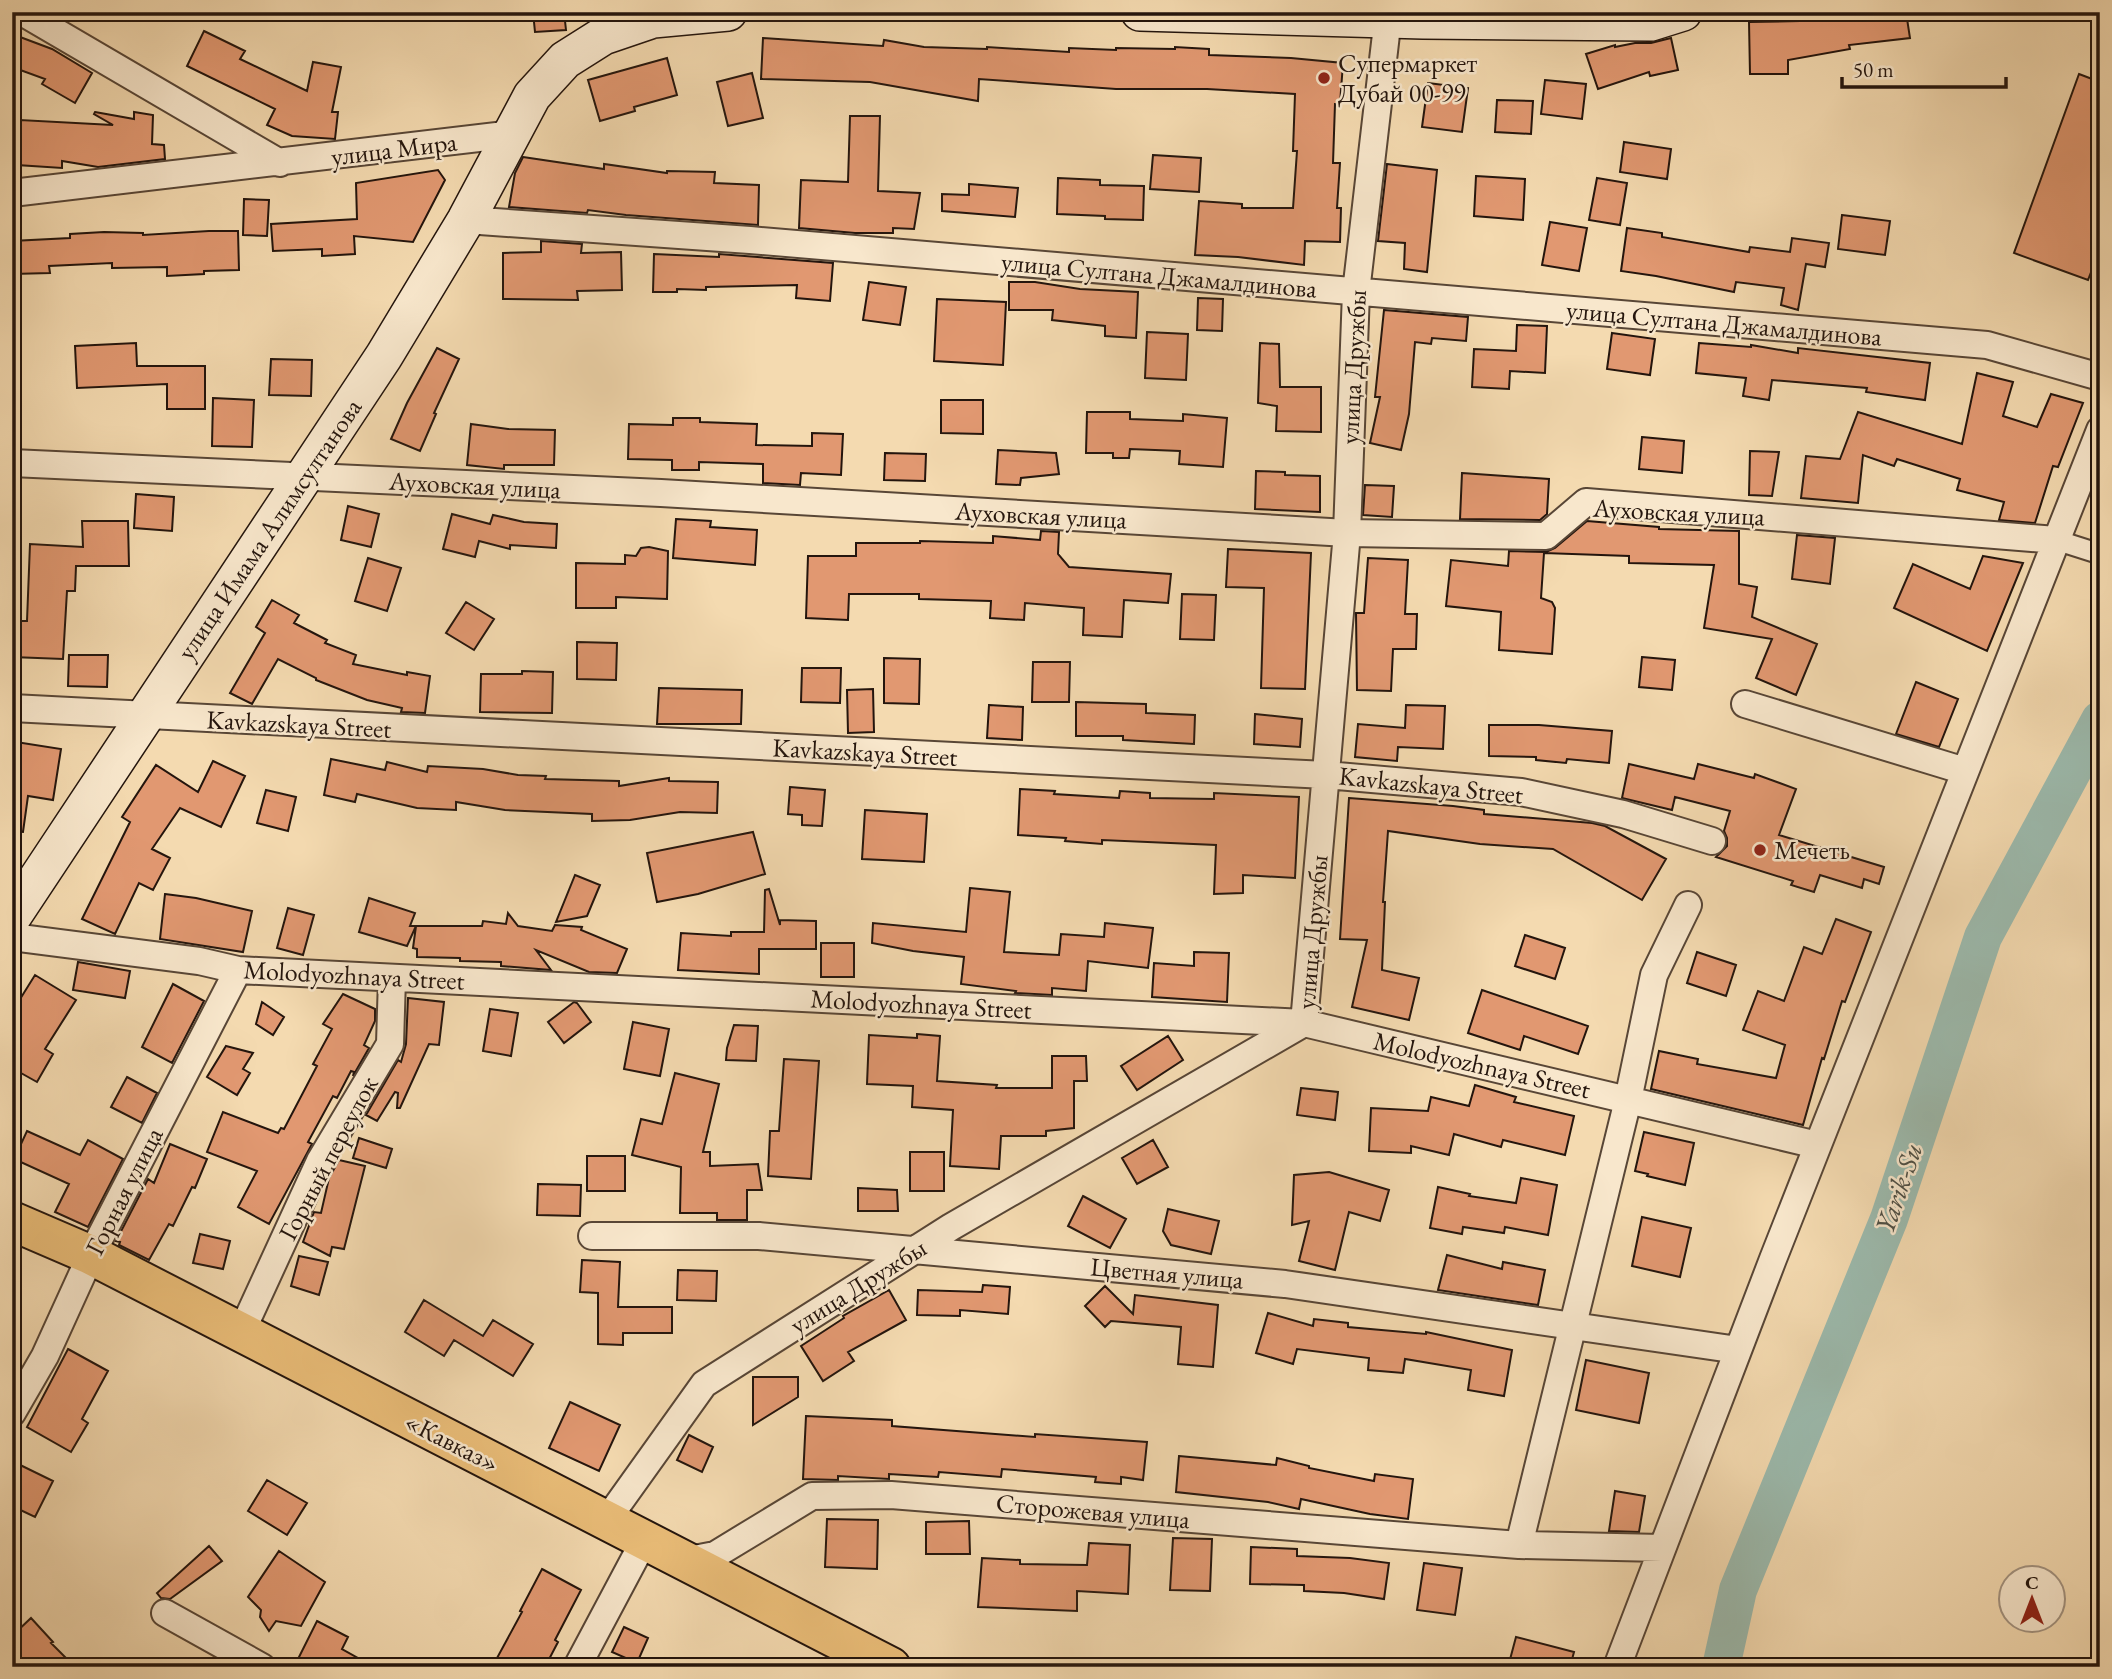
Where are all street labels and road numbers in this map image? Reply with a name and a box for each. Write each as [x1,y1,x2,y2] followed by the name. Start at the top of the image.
[329,124,459,174] street label: улица Мира
[1000,244,1319,306] street label: улица Султана Джамалдинова
[1332,289,1374,445] street label: улица Дружбы
[1565,292,1884,354] street label: улица Султана Джамалдинова
[169,391,370,666] street label: улица Имама Алимсултанова
[387,463,562,507] street label: Ауховская улица
[1591,490,1766,534] street label: Ауховская улица
[953,493,1128,537] street label: Ауховская улица
[206,702,392,746] street label: Kavkazskaya Street
[772,730,958,774] street label: Kavkazskaya Street
[1337,758,1525,812] street label: Kavkazskaya Street
[1288,853,1336,1011] street label: улица Дружбы
[242,952,466,998] street label: Molodyozhnaya Street
[809,981,1033,1027] street label: Molodyozhnaya Street
[1370,1024,1594,1106] street label: Molodyozhnaya Street
[270,1070,386,1246] street label: Горный переулок
[77,1121,171,1261] street label: Горная улица
[783,1230,933,1341] street label: улица Дружбы
[1089,1249,1246,1297] street label: Цветная улица
[399,1404,505,1480] street label: «Кавказ»
[995,1486,1192,1536] street label: Сторожевая улица

